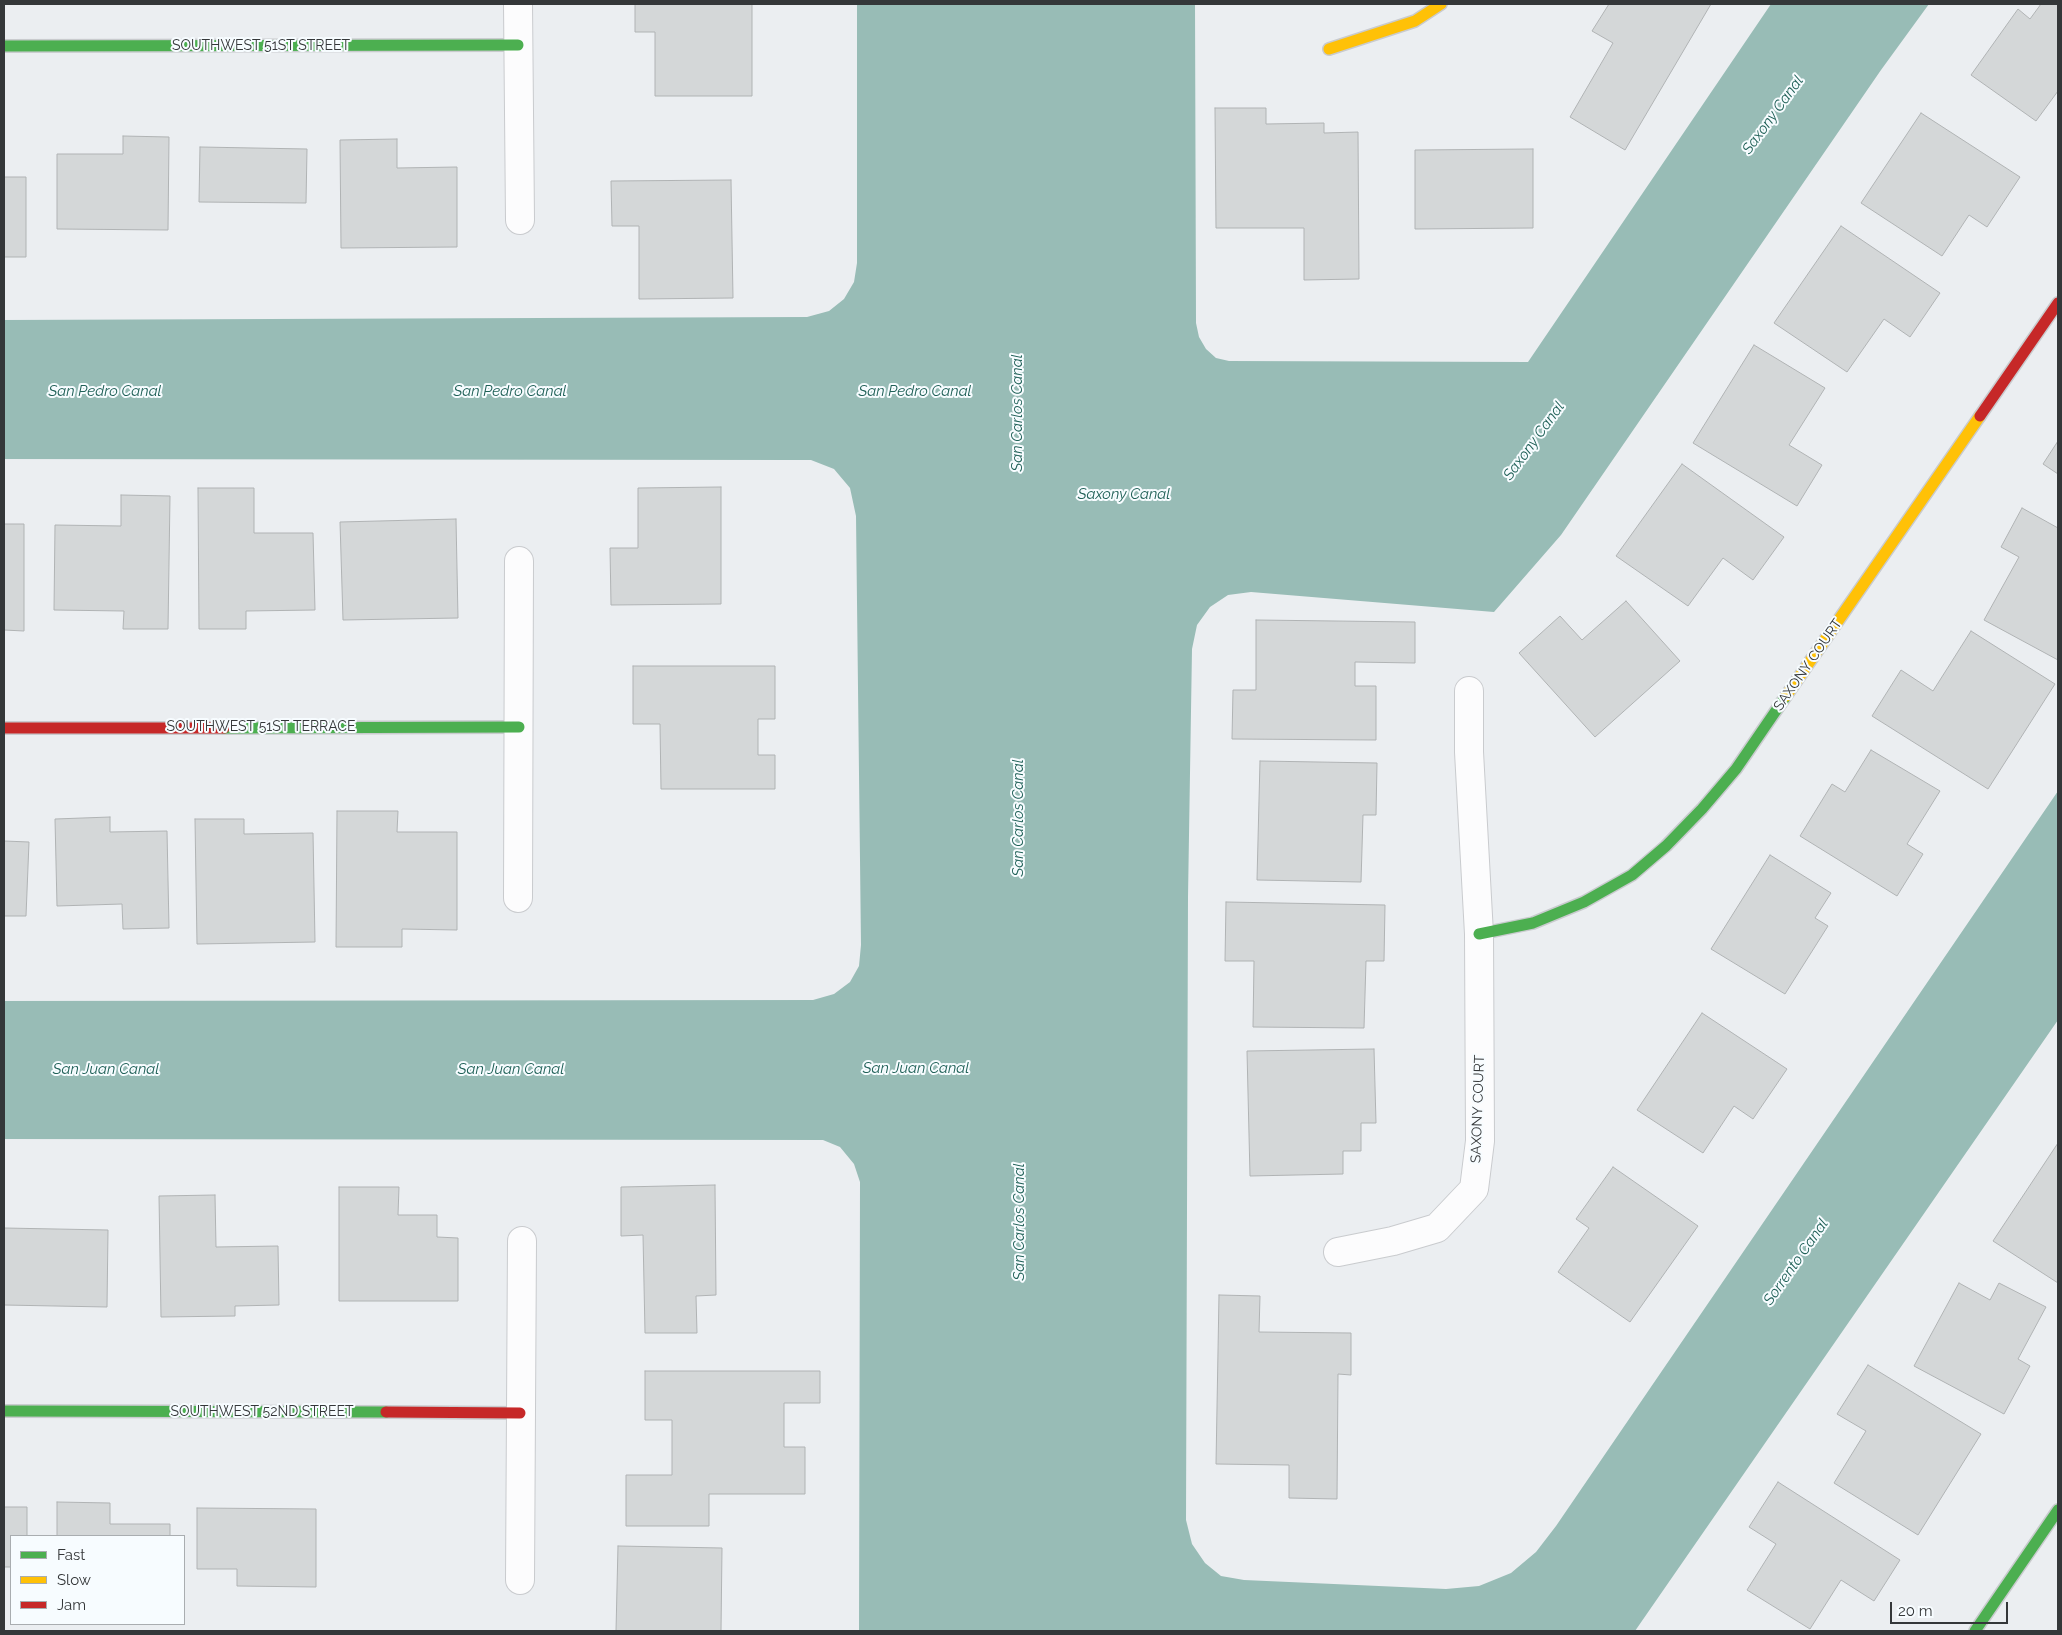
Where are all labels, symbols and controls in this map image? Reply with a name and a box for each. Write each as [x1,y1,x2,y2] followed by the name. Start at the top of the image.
[172,38,350,54] street label: SOUTHWEST 51ST STREET
[1739,72,1807,158] water label: Saxony Canal
[1008,354,1026,472] water label: San Carlos Canal
[48,382,162,400] water label: San Pedro Canal
[453,382,567,400] water label: San Pedro Canal
[858,382,972,400] water label: San Pedro Canal
[1500,398,1568,484] water label: Saxony Canal
[1078,485,1170,503] water label: Saxony Canal
[1770,616,1846,714] street label: SAXONY COURT
[167,719,355,735] street label: SOUTHWEST 51ST TERRACE
[1009,759,1027,877] water label: San Carlos Canal
[1468,1055,1488,1163] street label: SAXONY COURT
[863,1059,969,1077] water label: San Juan Canal
[53,1060,159,1078] water label: San Juan Canal
[458,1060,564,1078] water label: San Juan Canal
[1010,1163,1028,1281] water label: San Carlos Canal
[1760,1216,1832,1308] water label: Sorrento Canal
[170,1404,354,1420] street label: SOUTHWEST 52ND STREET
[10,1535,185,1625] legend
[57,1546,85,1564] text: Fast
[57,1571,91,1589] text: Slow
[1892,1592,2010,1624] scale bar
[57,1596,86,1614] text: Jam
[1898,1602,1933,1620] text: 20 m

